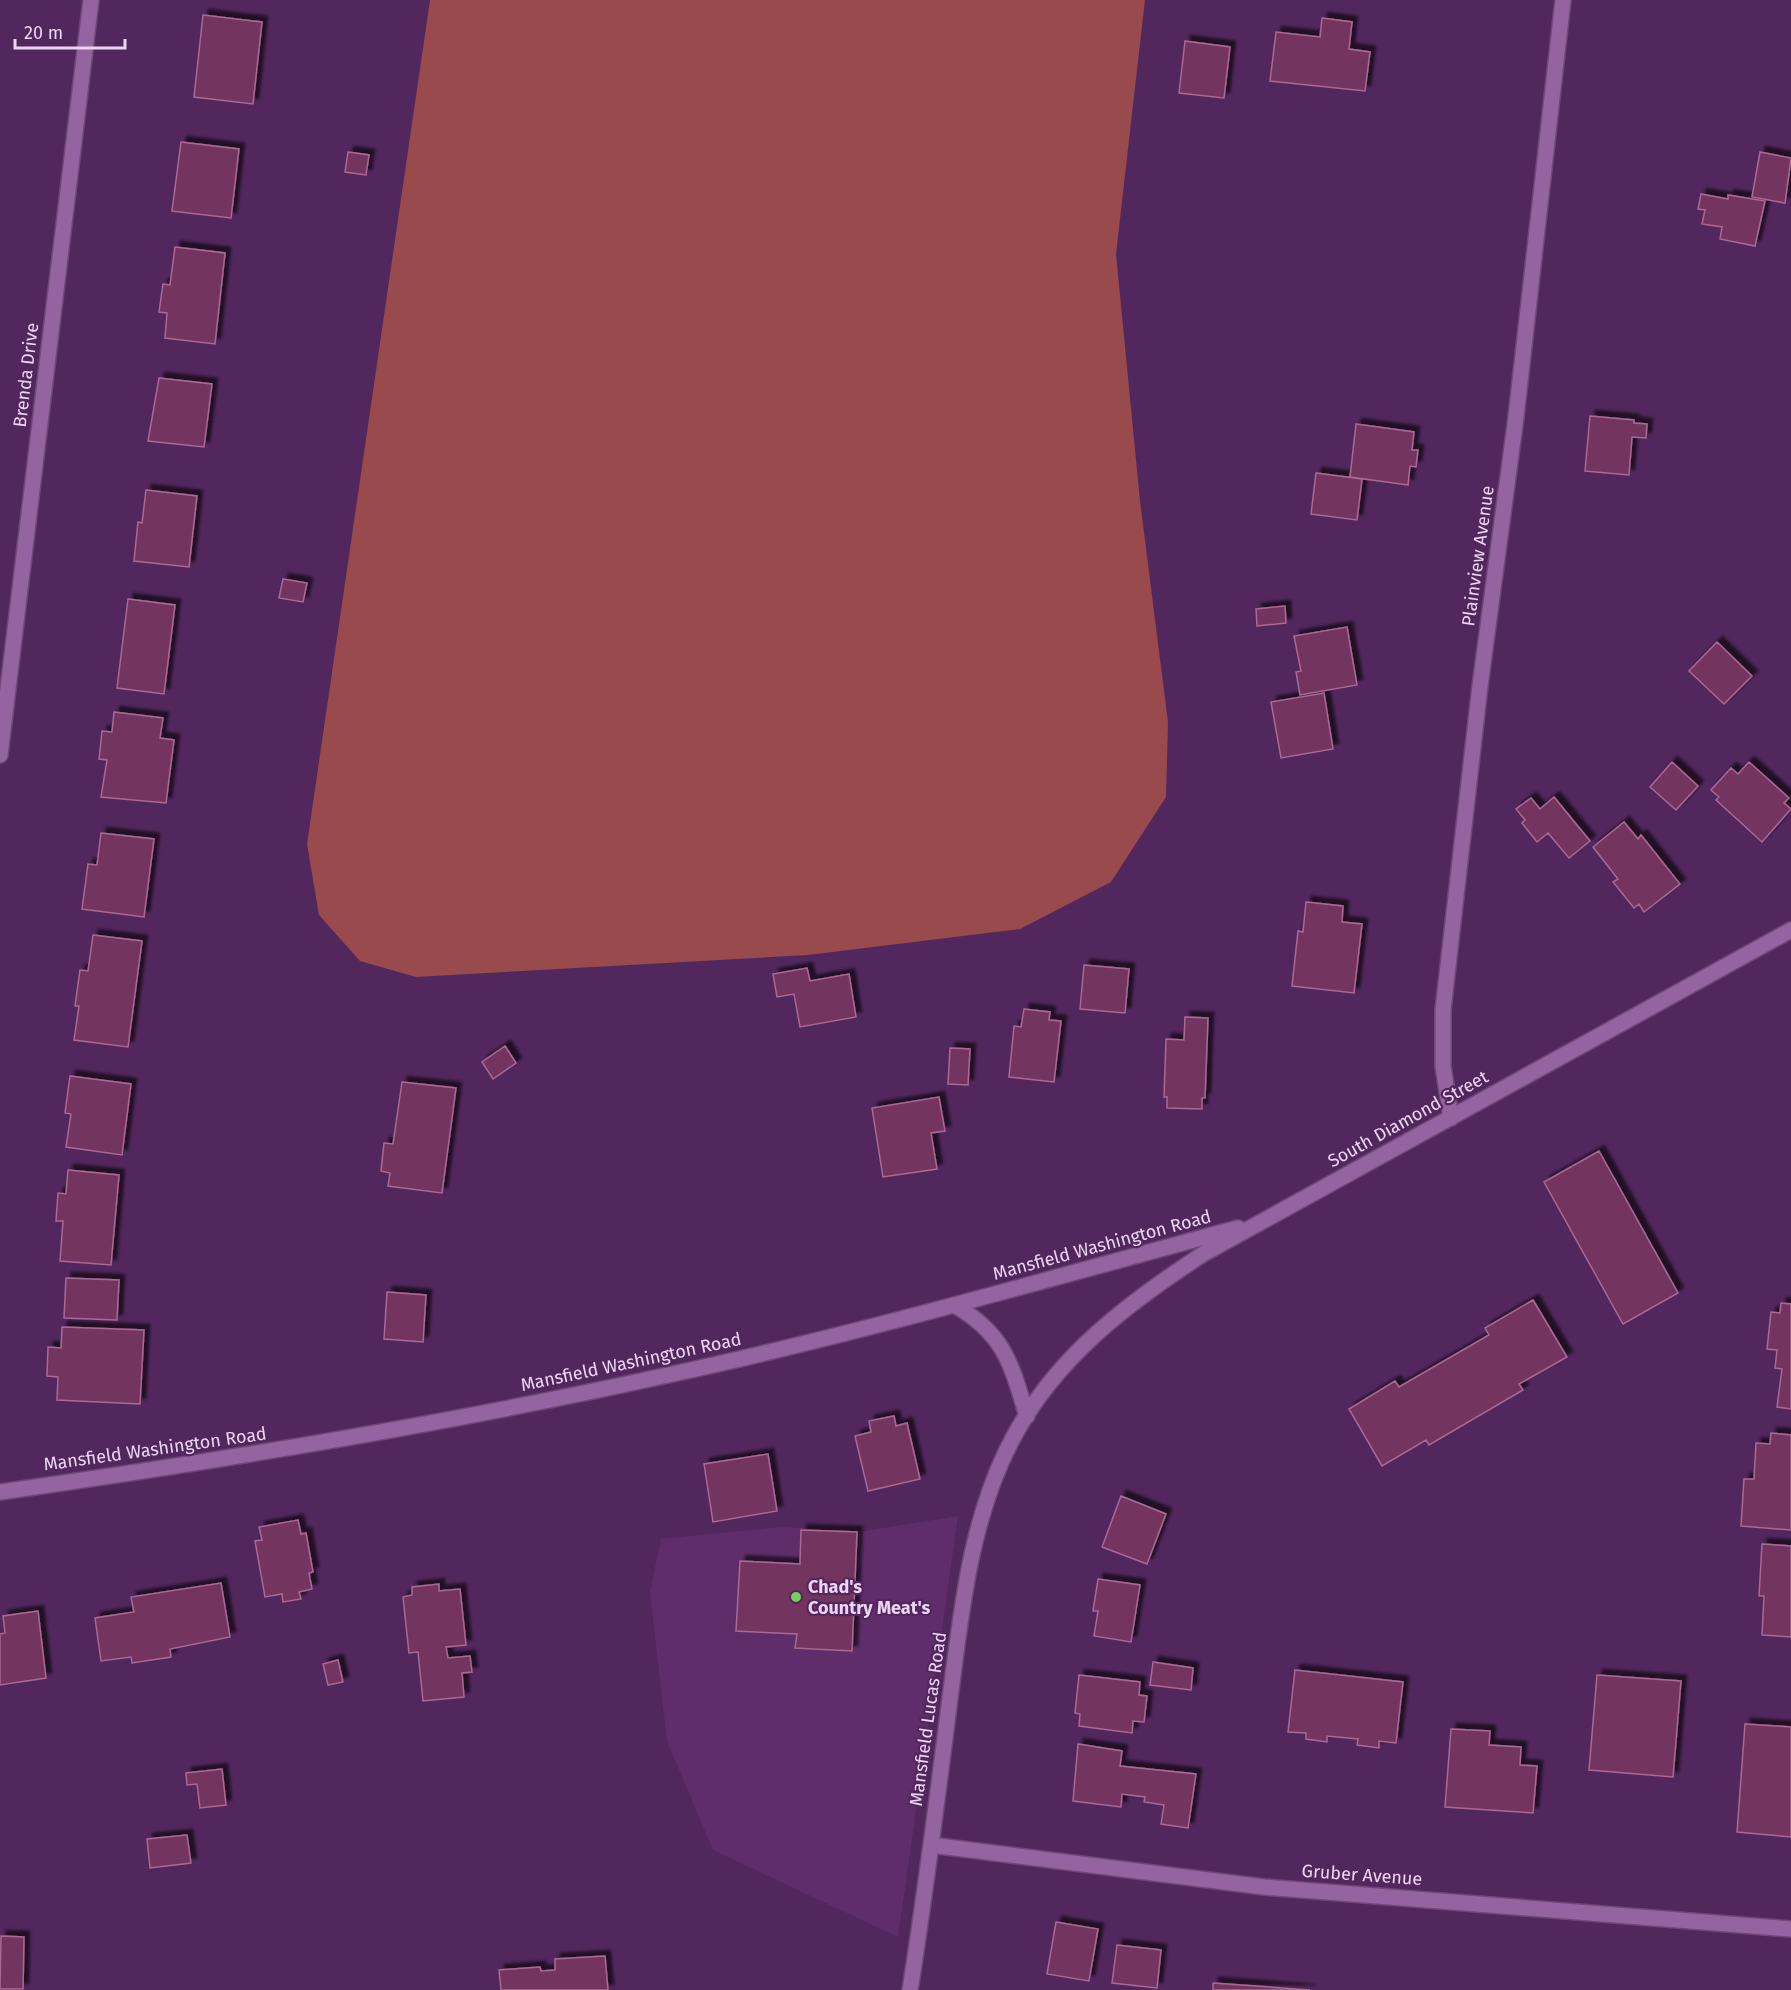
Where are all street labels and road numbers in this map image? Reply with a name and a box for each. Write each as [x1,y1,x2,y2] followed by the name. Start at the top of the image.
[9,321,43,429] street label: Brenda Drive
[1457,484,1499,628] street label: Plainview Avenue
[1324,1066,1492,1172] street label: South Diamond Street
[990,1205,1214,1285] street label: Mansfield Washington Road
[519,1328,743,1396] street label: Mansfield Washington Road
[42,1422,268,1476] street label: Mansfield Washington Road
[905,1631,951,1807] street label: Mansfield Lucas Road
[1301,1860,1423,1890] street label: Gruber Avenue

